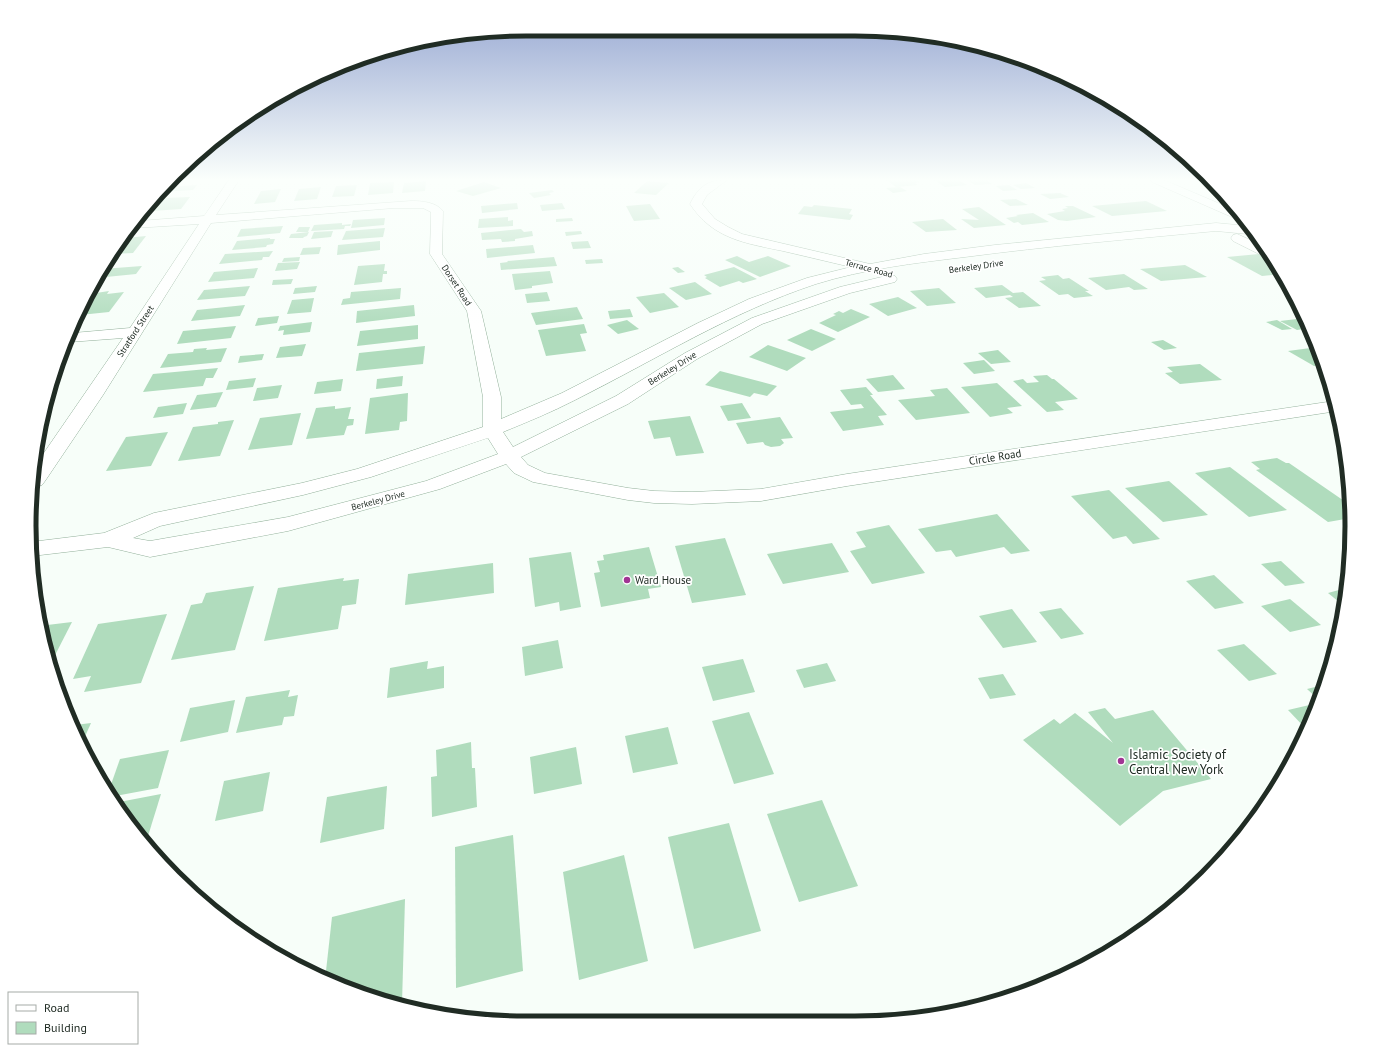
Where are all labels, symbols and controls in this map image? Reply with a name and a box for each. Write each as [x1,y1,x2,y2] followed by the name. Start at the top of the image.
[844,256,894,280] street label: Terrace Road
[948,257,1004,275] street label: Berkeley Drive
[440,262,474,308] street label: Dorset Road
[114,303,156,359] street label: Stratford Street
[646,349,699,387] street label: Berkeley Drive
[968,446,1022,468] street label: Circle Road
[350,487,406,512] street label: Berkeley Drive
[635,573,692,587] place label: Ward House
[622,575,632,585] marker: Ward House
[1129,746,1227,778] place label: Islamic Society of Central New York
[1116,756,1126,766] marker: Islamic Society of Central New York
[8,992,138,1044] legend
[44,1000,69,1015] text: Road
[44,1020,87,1035] text: Building

